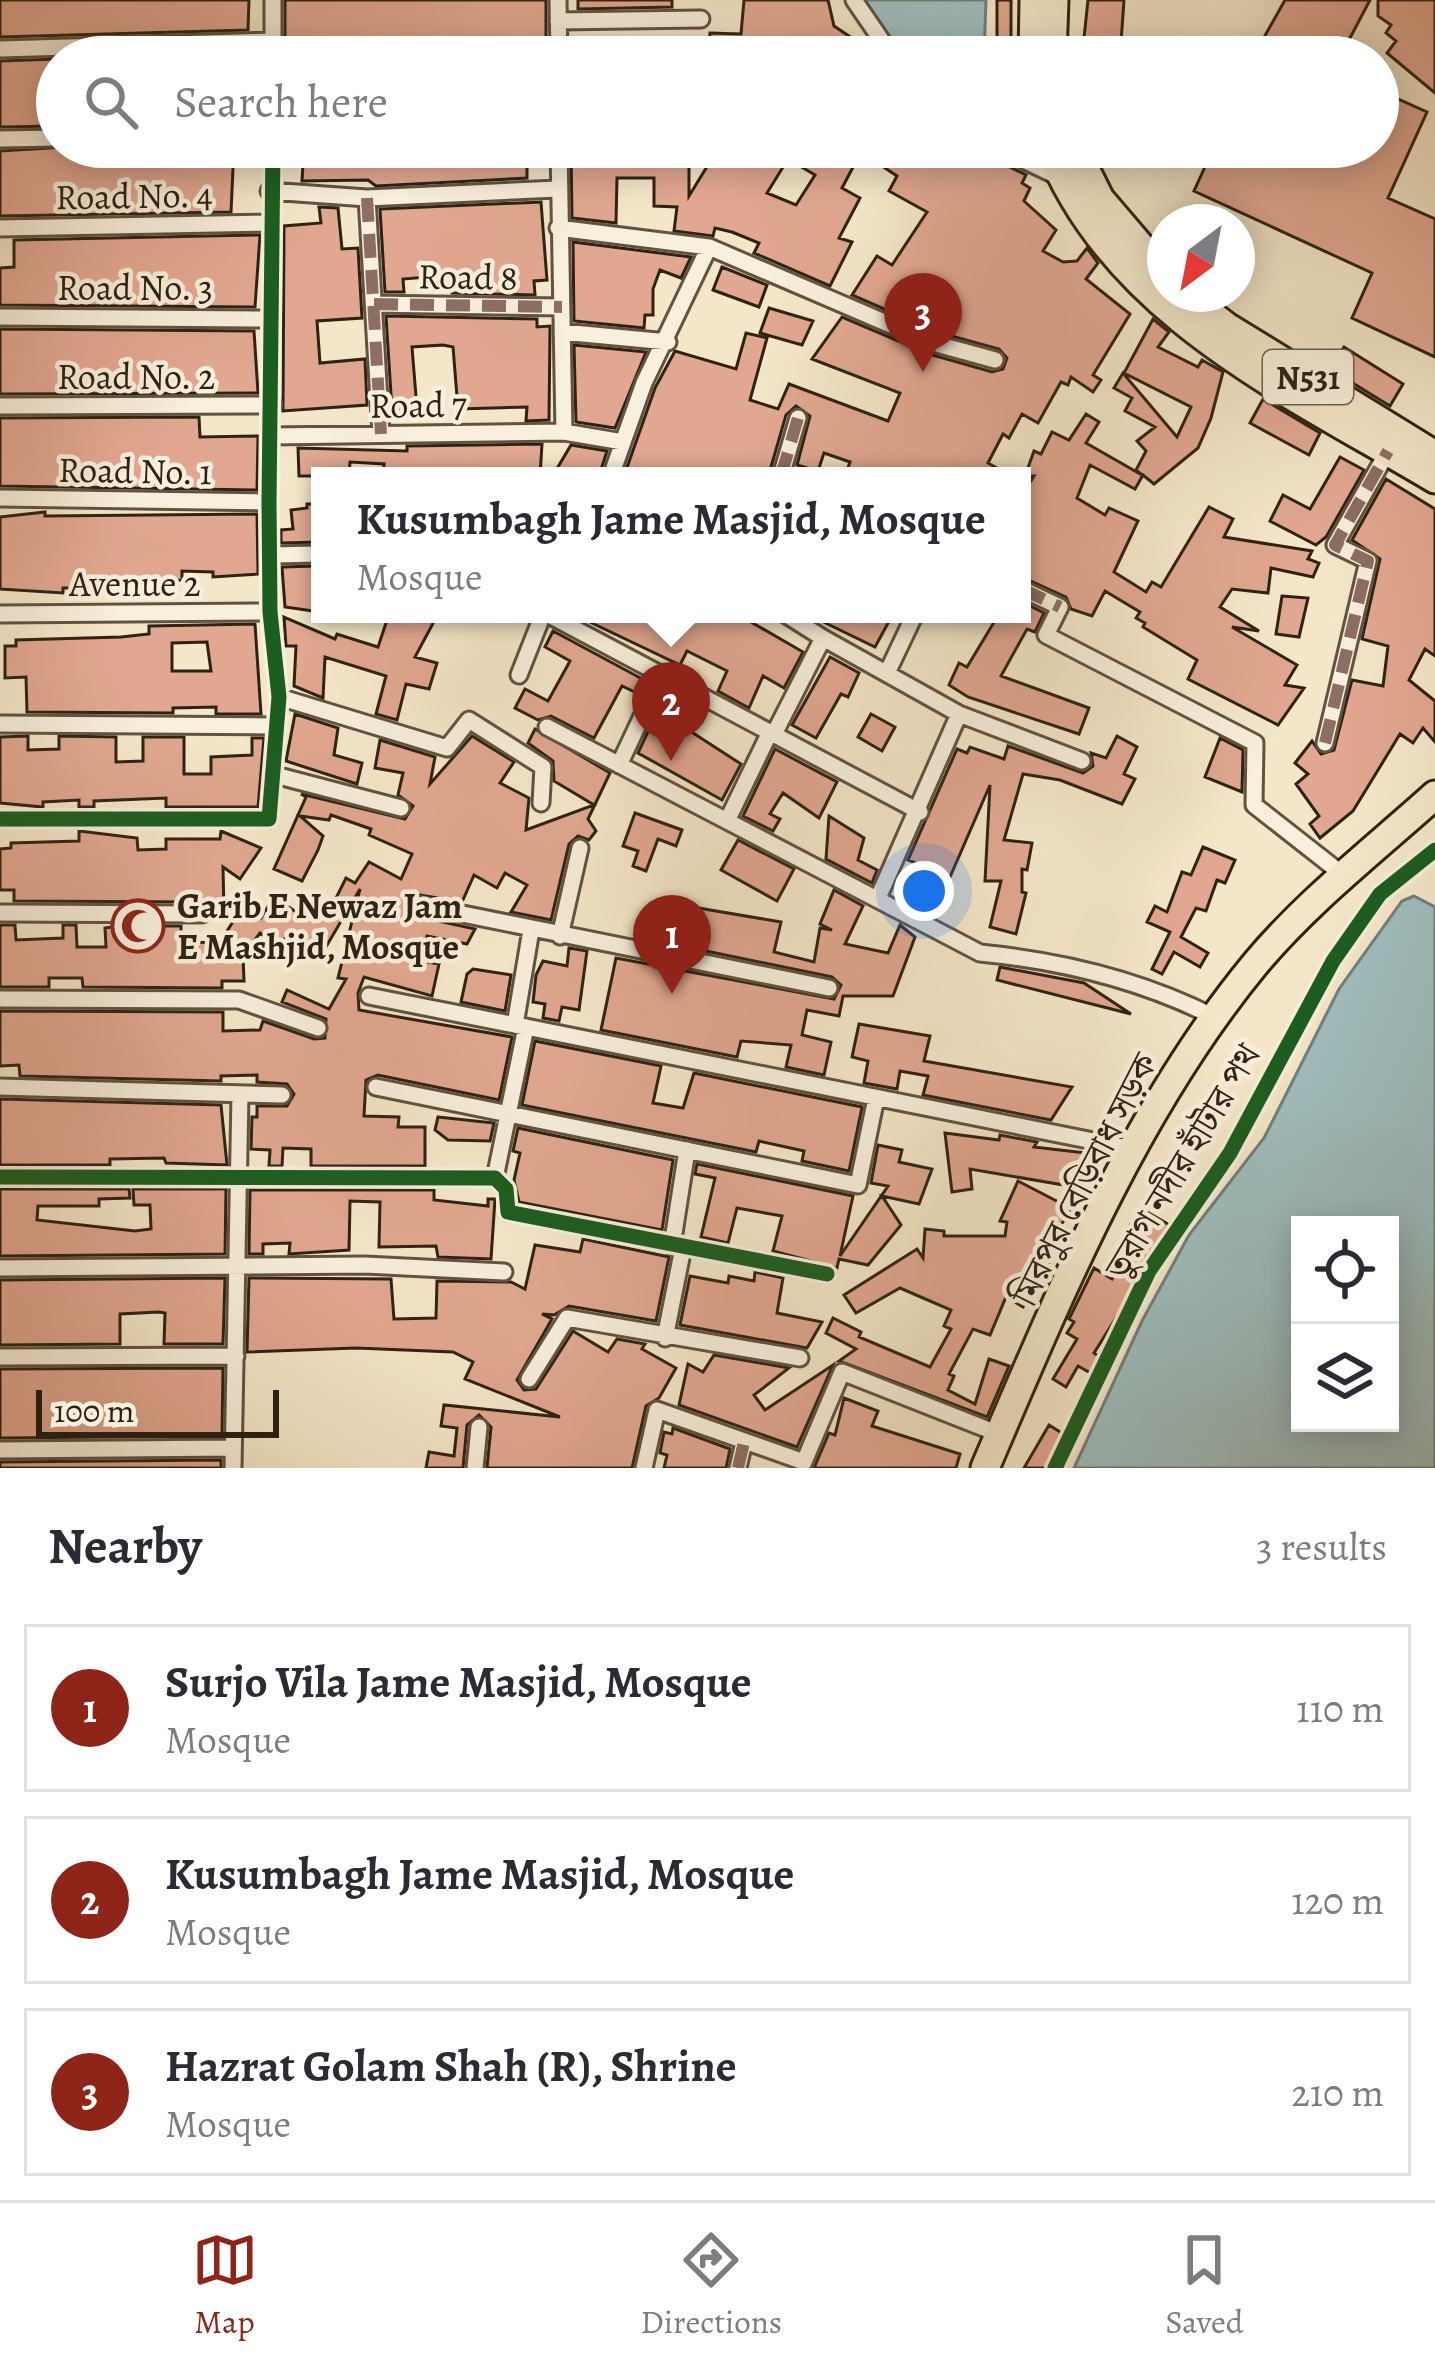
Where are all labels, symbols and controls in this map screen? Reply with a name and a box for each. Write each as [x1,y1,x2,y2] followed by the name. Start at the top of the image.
[36,36,1399,168] search box
[78,69,144,135] icon: search
[174,71,388,133] text: Search here
[55,170,213,221] street label: Road No. 4
[1147,204,1255,312] north arrow
[418,251,518,302] street label: Road 8
[57,263,213,312] street label: Road No. 3
[884,273,962,372] pin: 3
[1263,350,1353,404] road number: N531
[57,352,215,401] street label: Road No. 2
[369,379,468,430] street label: Road 7
[58,445,212,496] street label: Road No. 1
[311,467,1031,623] popup
[356,488,986,550] text: Kusumbagh Jame Masjid, Mosque
[356,550,482,603] text: Mosque
[68,559,201,608] street label: Avenue 2
[632,662,710,761] pin: 2
[894,861,954,921] your location
[177,881,462,971] place label: Garib E Newaz Jam E Mashjid, Mosque
[633,895,711,994] pin: 1
[110,898,166,954] mosque icon: Garib E Newaz Jam E Mashjid, Mosque
[1092,1034,1272,1290] street label: তুরাগ নদীর হাঁটার পথ
[999,1043,1170,1316] street label: মিরপুর বেড়িবাধ সড়ক
[1291,1216,1399,1432] map controls
[1291,1216,1399,1324] button: locate
[1291,1324,1399,1432] button: layers
[36,1384,279,1437] scale bar
[54,1388,134,1433] text: 100 m
[48,1511,202,1581] text: Nearby
[1256,1520,1387,1573] text: 3 results
[165,1651,752,1713] text: Surjo Vila Jame Masjid, Mosque
[83,1682,97,1735] text: 1
[1296,1682,1384,1735] text: 110 m
[165,1713,291,1766] text: Mosque
[165,1843,794,1905] text: Kusumbagh Jame Masjid, Mosque
[81,1874,99,1927] text: 2
[1291,1874,1384,1927] text: 120 m
[165,1905,291,1958] text: Mosque
[165,2035,736,2097] text: Hazrat Golam Shah (R), Shrine
[82,2066,98,2119] text: 3
[1291,2066,1384,2119] text: 210 m
[165,2097,291,2150] text: Mosque
[192,2227,258,2344] tab: Map
[641,2227,782,2344] tab: Directions
[1165,2227,1243,2344] tab: Saved

